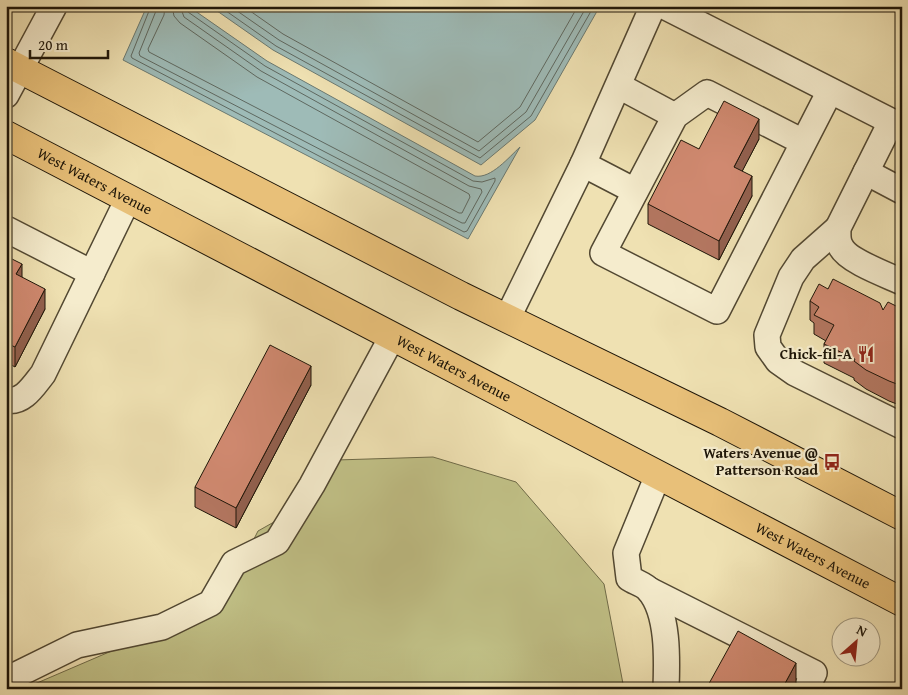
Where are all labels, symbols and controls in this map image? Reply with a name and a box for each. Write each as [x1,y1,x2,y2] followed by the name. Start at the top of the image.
[30,28,108,60] scale bar
[38,34,69,55] text: 20 m
[34,142,156,219] street label: West Waters Avenue
[393,329,515,407] street label: West Waters Avenue
[780,343,852,364] place label: Chick-fil-A
[856,344,876,364] restaurant icon: Chick-fil-A
[703,442,818,480] place label: Waters Avenue @ Patterson Road
[822,452,842,472] bus stop icon: Waters Avenue @ Patterson Road
[752,516,874,594] street label: West Waters Avenue
[830,618,880,668] north arrow
[853,619,871,642] text: N

